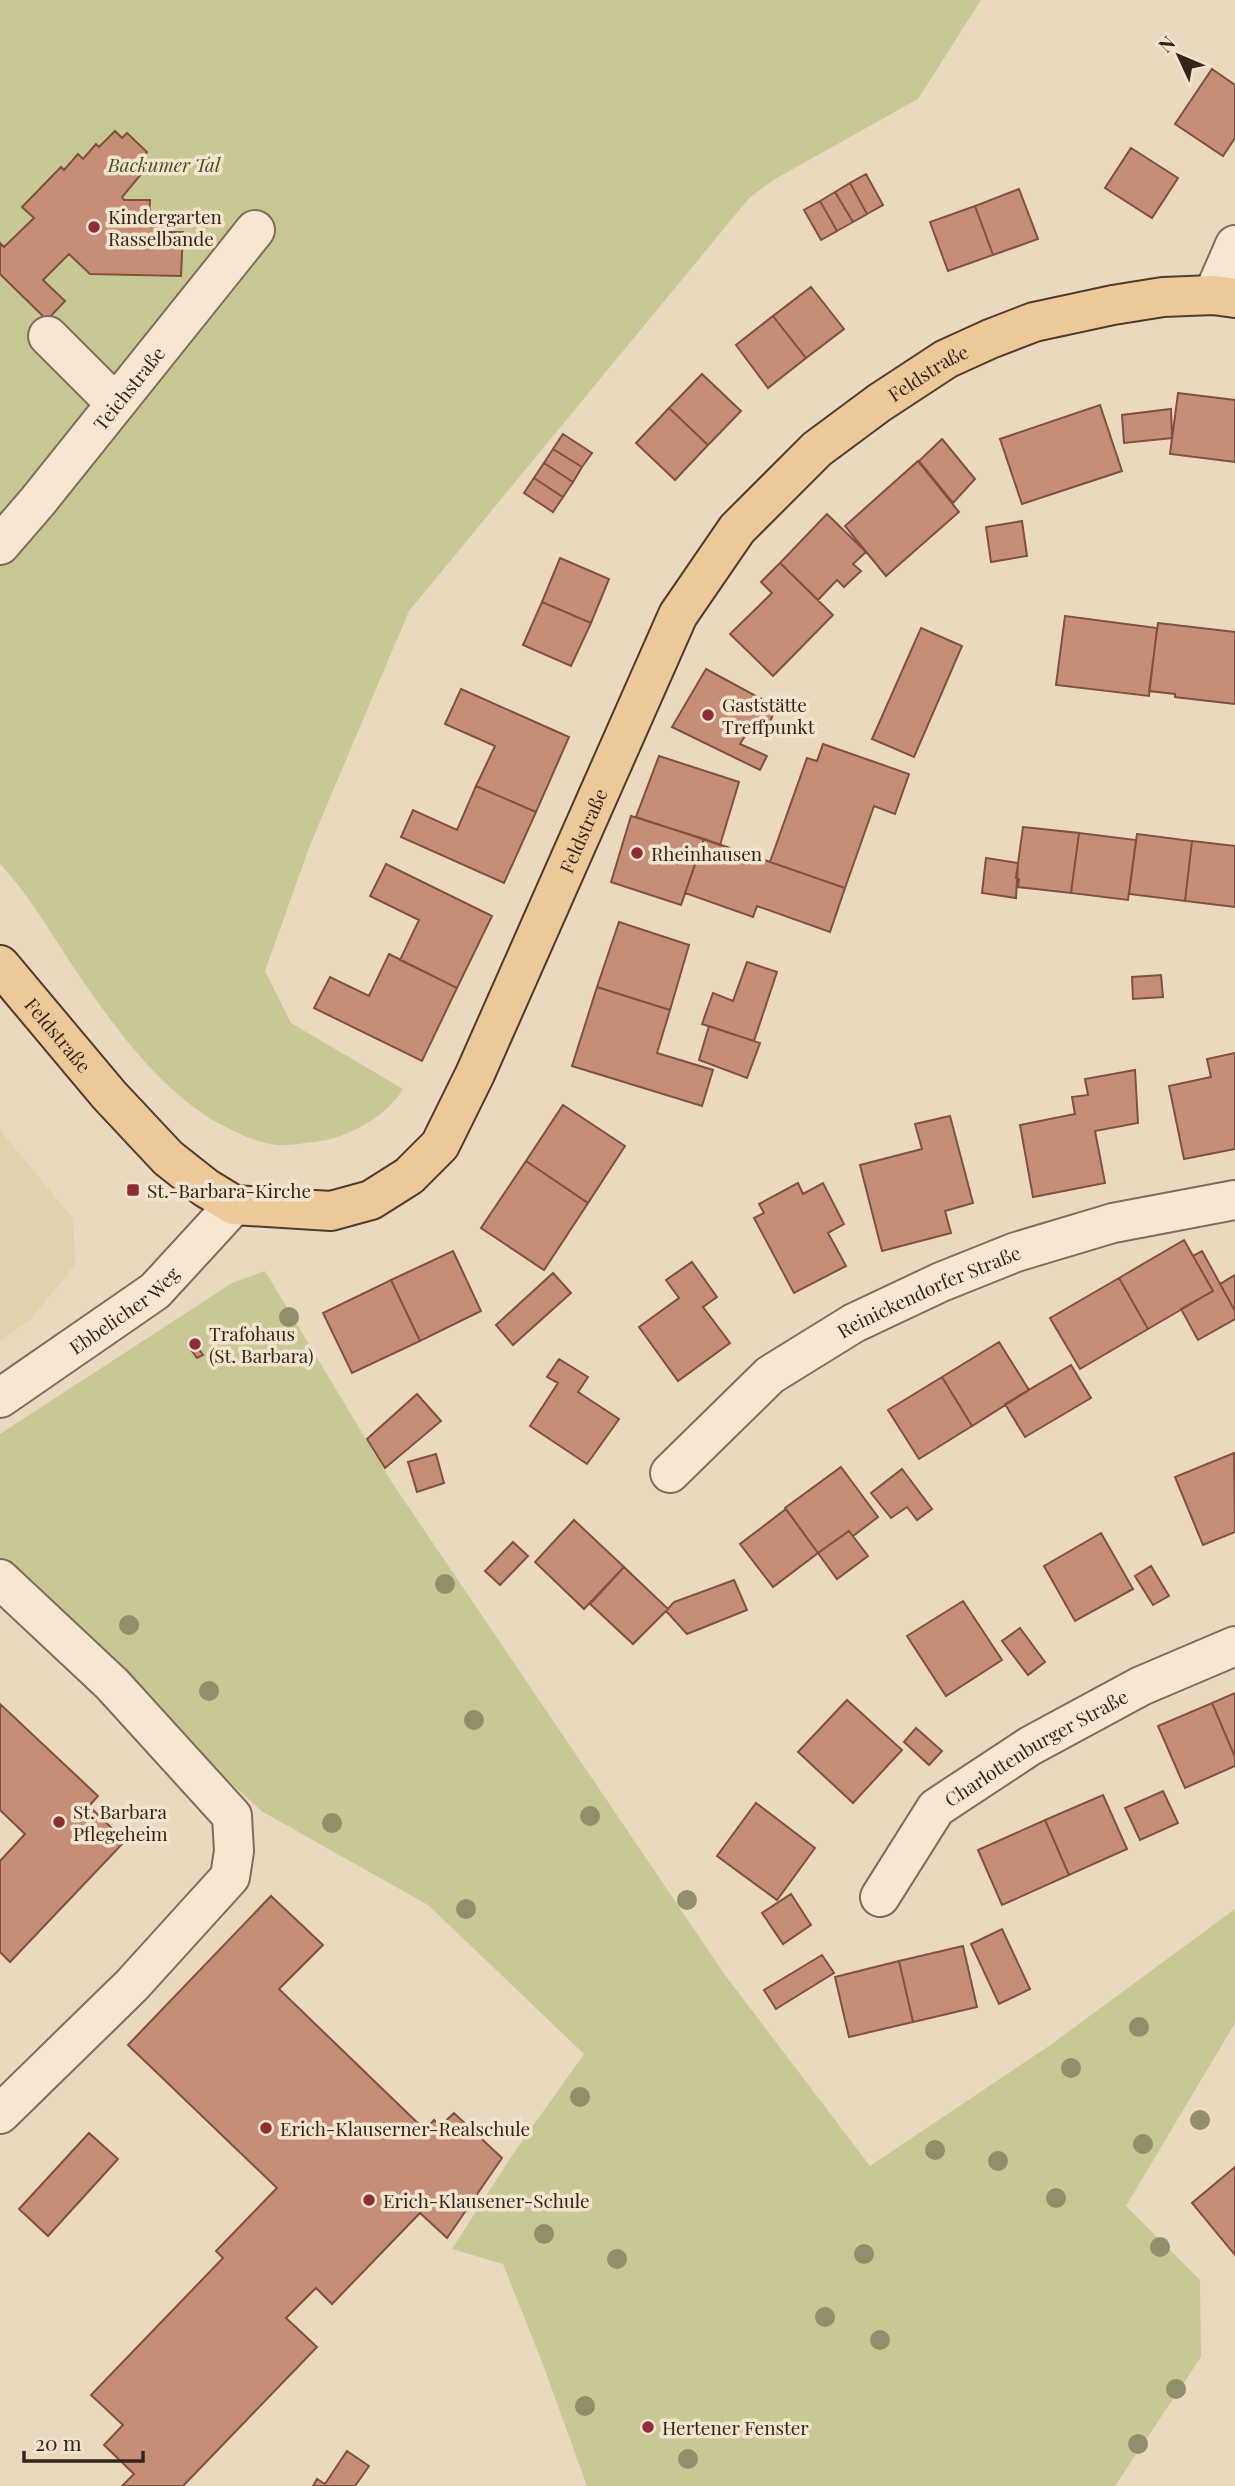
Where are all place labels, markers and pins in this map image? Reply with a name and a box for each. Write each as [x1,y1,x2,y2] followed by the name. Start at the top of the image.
[108,203,223,251] place label: Kindergarten Rasselbande
[86,219,102,235] marker: Kindergarten Rasselbande
[722,691,815,739] place label: Gaststätte Treffpunkt
[700,707,716,723] marker: Gaststätte Treffpunkt
[651,840,763,866] place label: Rheinhausen
[629,845,645,861] marker: Rheinhausen
[147,1177,311,1203] place label: St.-Barbara-Kirche
[125,1182,141,1198] marker: St.-Barbara-Kirche
[209,1320,314,1368] place label: Trafohaus (St. Barbara)
[187,1336,203,1352] marker: Trafohaus (St. Barbara)
[73,1798,168,1846] place label: St. Barbara Pflegeheim
[51,1814,67,1830] marker: St. Barbara Pflegeheim
[280,2115,530,2141] place label: Erich-Klauserner-Realschule
[258,2120,274,2136] marker: Erich-Klauserner-Realschule
[383,2187,590,2213] place label: Erich-Klausener-Schule
[361,2192,377,2208] marker: Erich-Klausener-Schule
[662,2414,809,2440] place label: Hertener Fenster
[640,2419,656,2435] marker: Hertener Fenster

